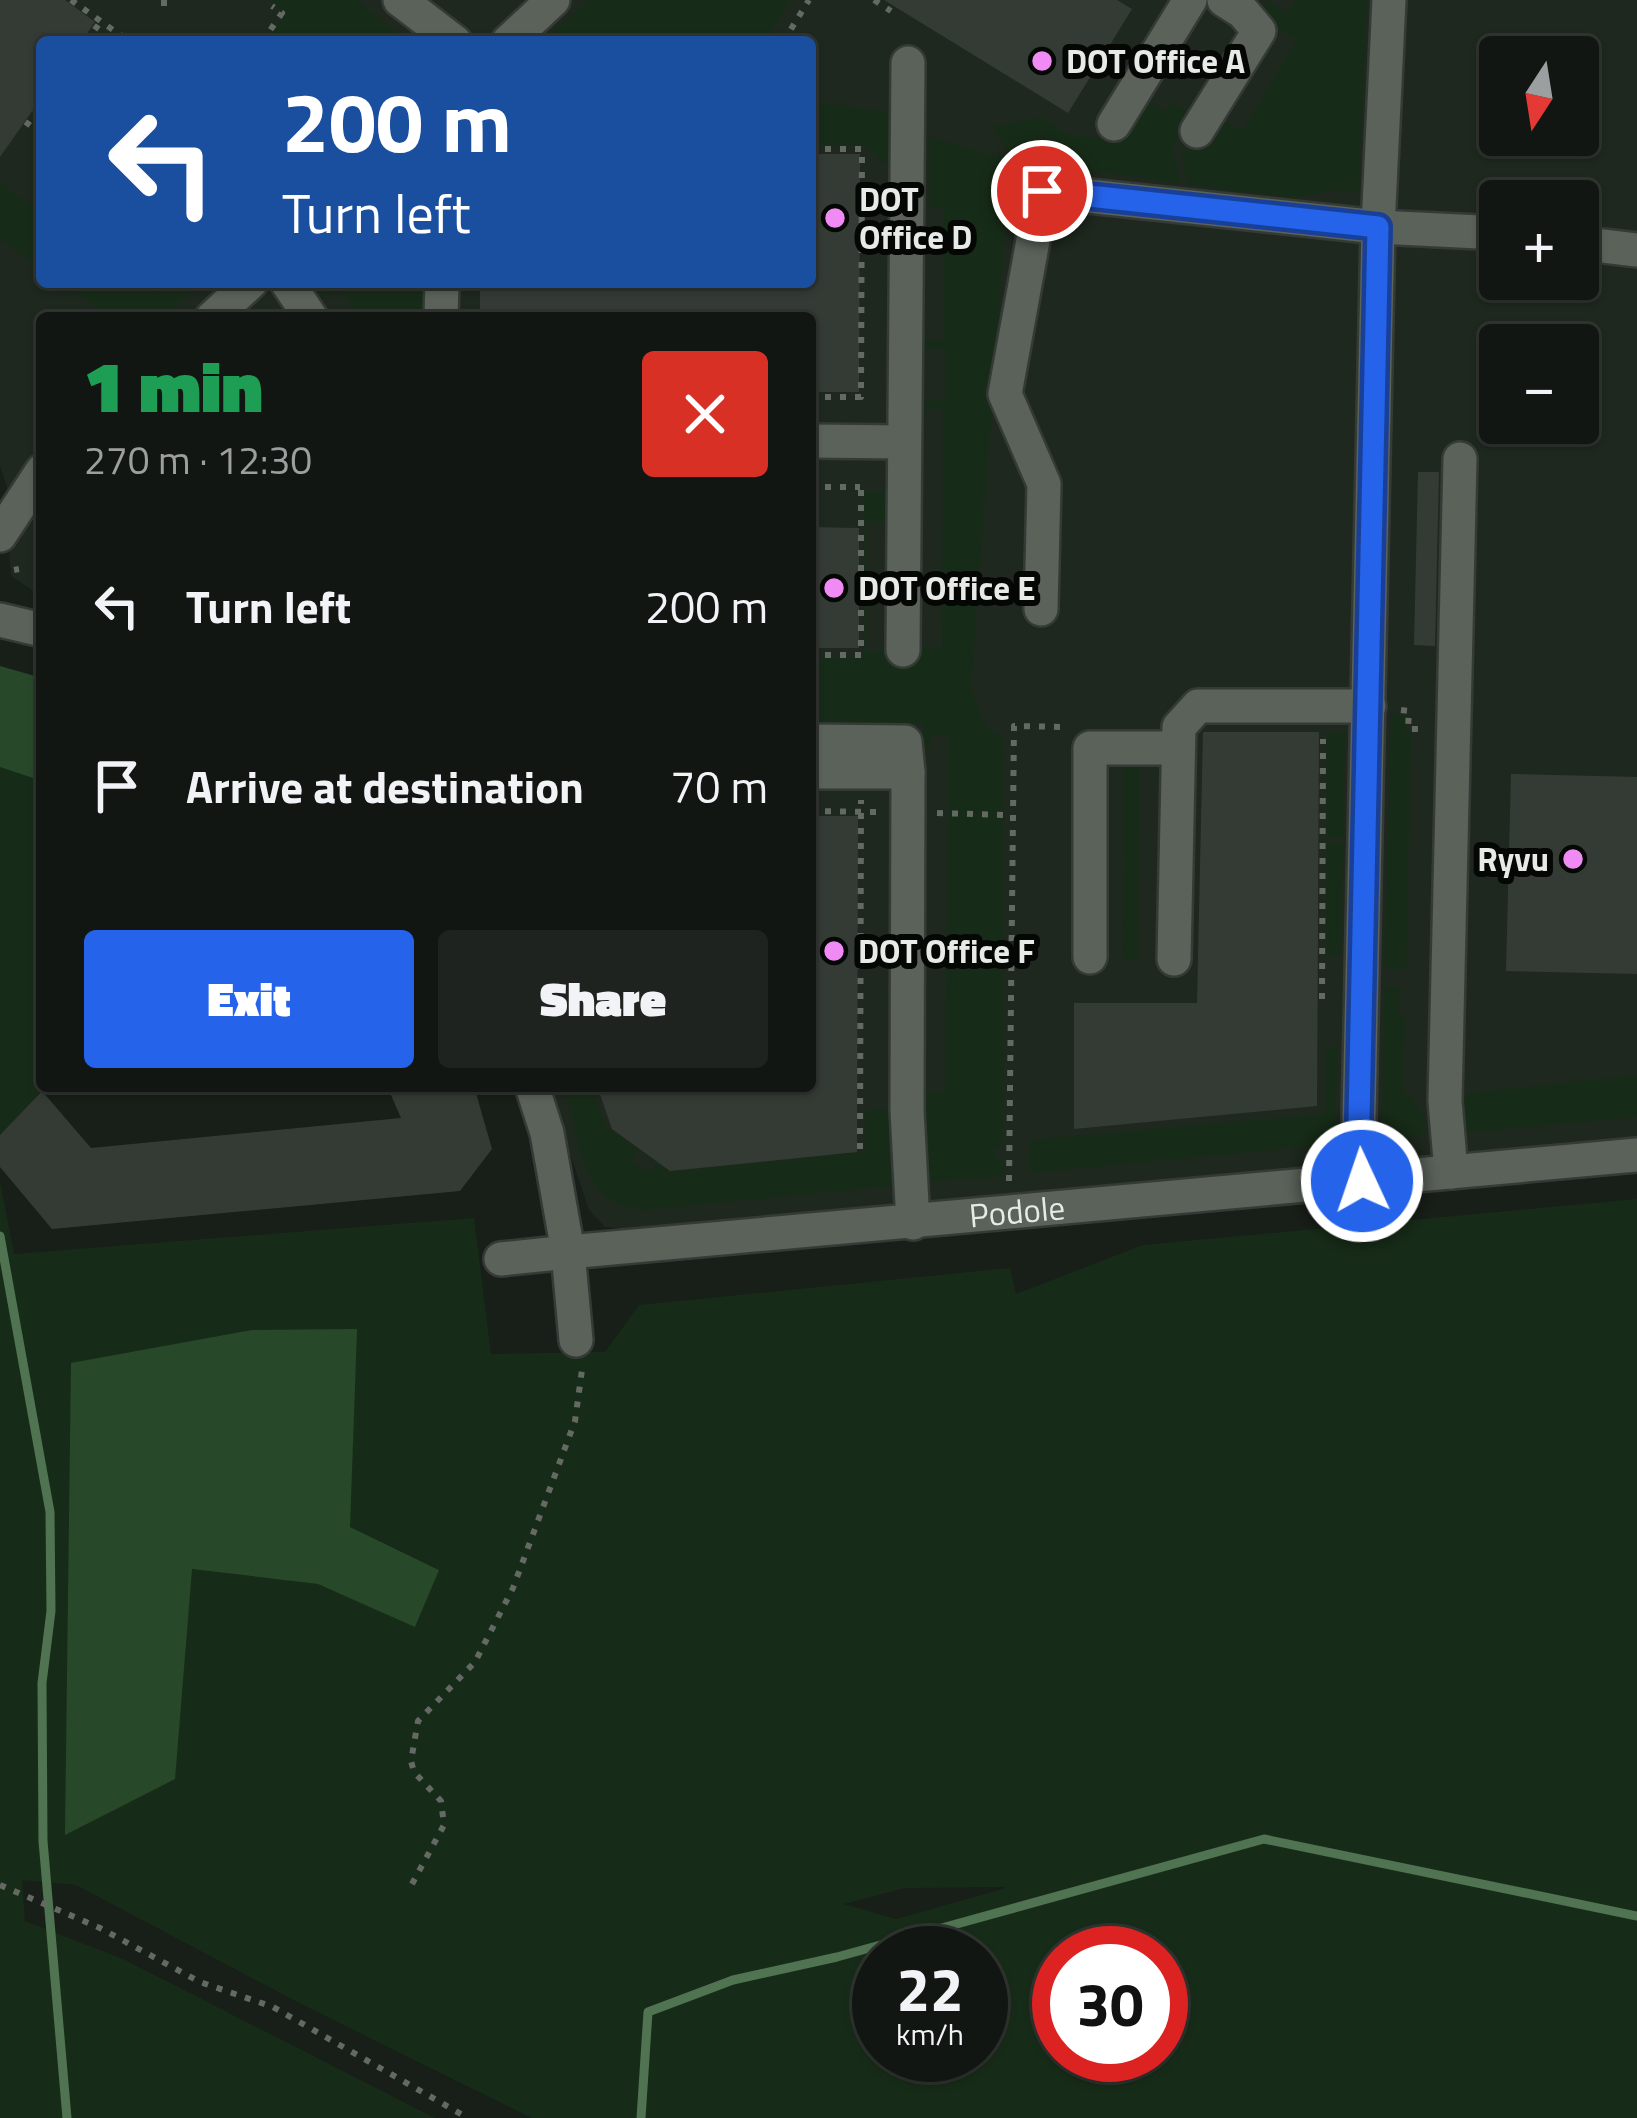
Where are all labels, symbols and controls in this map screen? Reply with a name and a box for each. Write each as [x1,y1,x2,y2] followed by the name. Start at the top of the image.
[1066,36,1245,86] place label: DOT Office A
[1479,36,1599,156] north arrow
[1479,36,1599,444] map controls
[1029,48,1055,74] marker: DOT Office A
[282,57,512,185] text: 200 m
[84,84,240,240] icon: left
[991,140,1093,242] pin
[1009,158,1075,224] icon: arrive
[282,172,471,254] text: Turn left
[859,174,972,262] place label: DOT Office D
[1479,180,1599,300] button: +
[822,205,848,231] marker: DOT Office D
[1479,324,1599,444] button: −
[84,330,263,440] text: 1 min
[642,351,768,477] button: close
[84,430,312,489] text: 270 m · 12:30
[858,563,1036,613] place label: DOT Office E
[186,572,351,640] text: Turn left
[645,572,768,640] text: 200 m
[84,573,150,639] icon: left
[821,575,847,601] marker: DOT Office E
[186,752,584,820] text: Arrive at destination
[670,752,768,820] text: 70 m
[84,753,150,819] icon: arrive
[1477,834,1549,884] place label: Ryvu
[1560,846,1586,872] marker: Ryvu
[858,926,1035,976] place label: DOT Office F
[84,930,414,1068] button: Exit
[438,930,768,1068] button: Share
[821,938,847,964] marker: DOT Office F
[1299,1118,1425,1244] position arrow
[967,1182,1067,1240] street label: Podole
[1032,1926,1188,2082] speed limit sign: 30
[896,1943,964,2034] text: 22
[896,2011,964,2057] text: km/h

